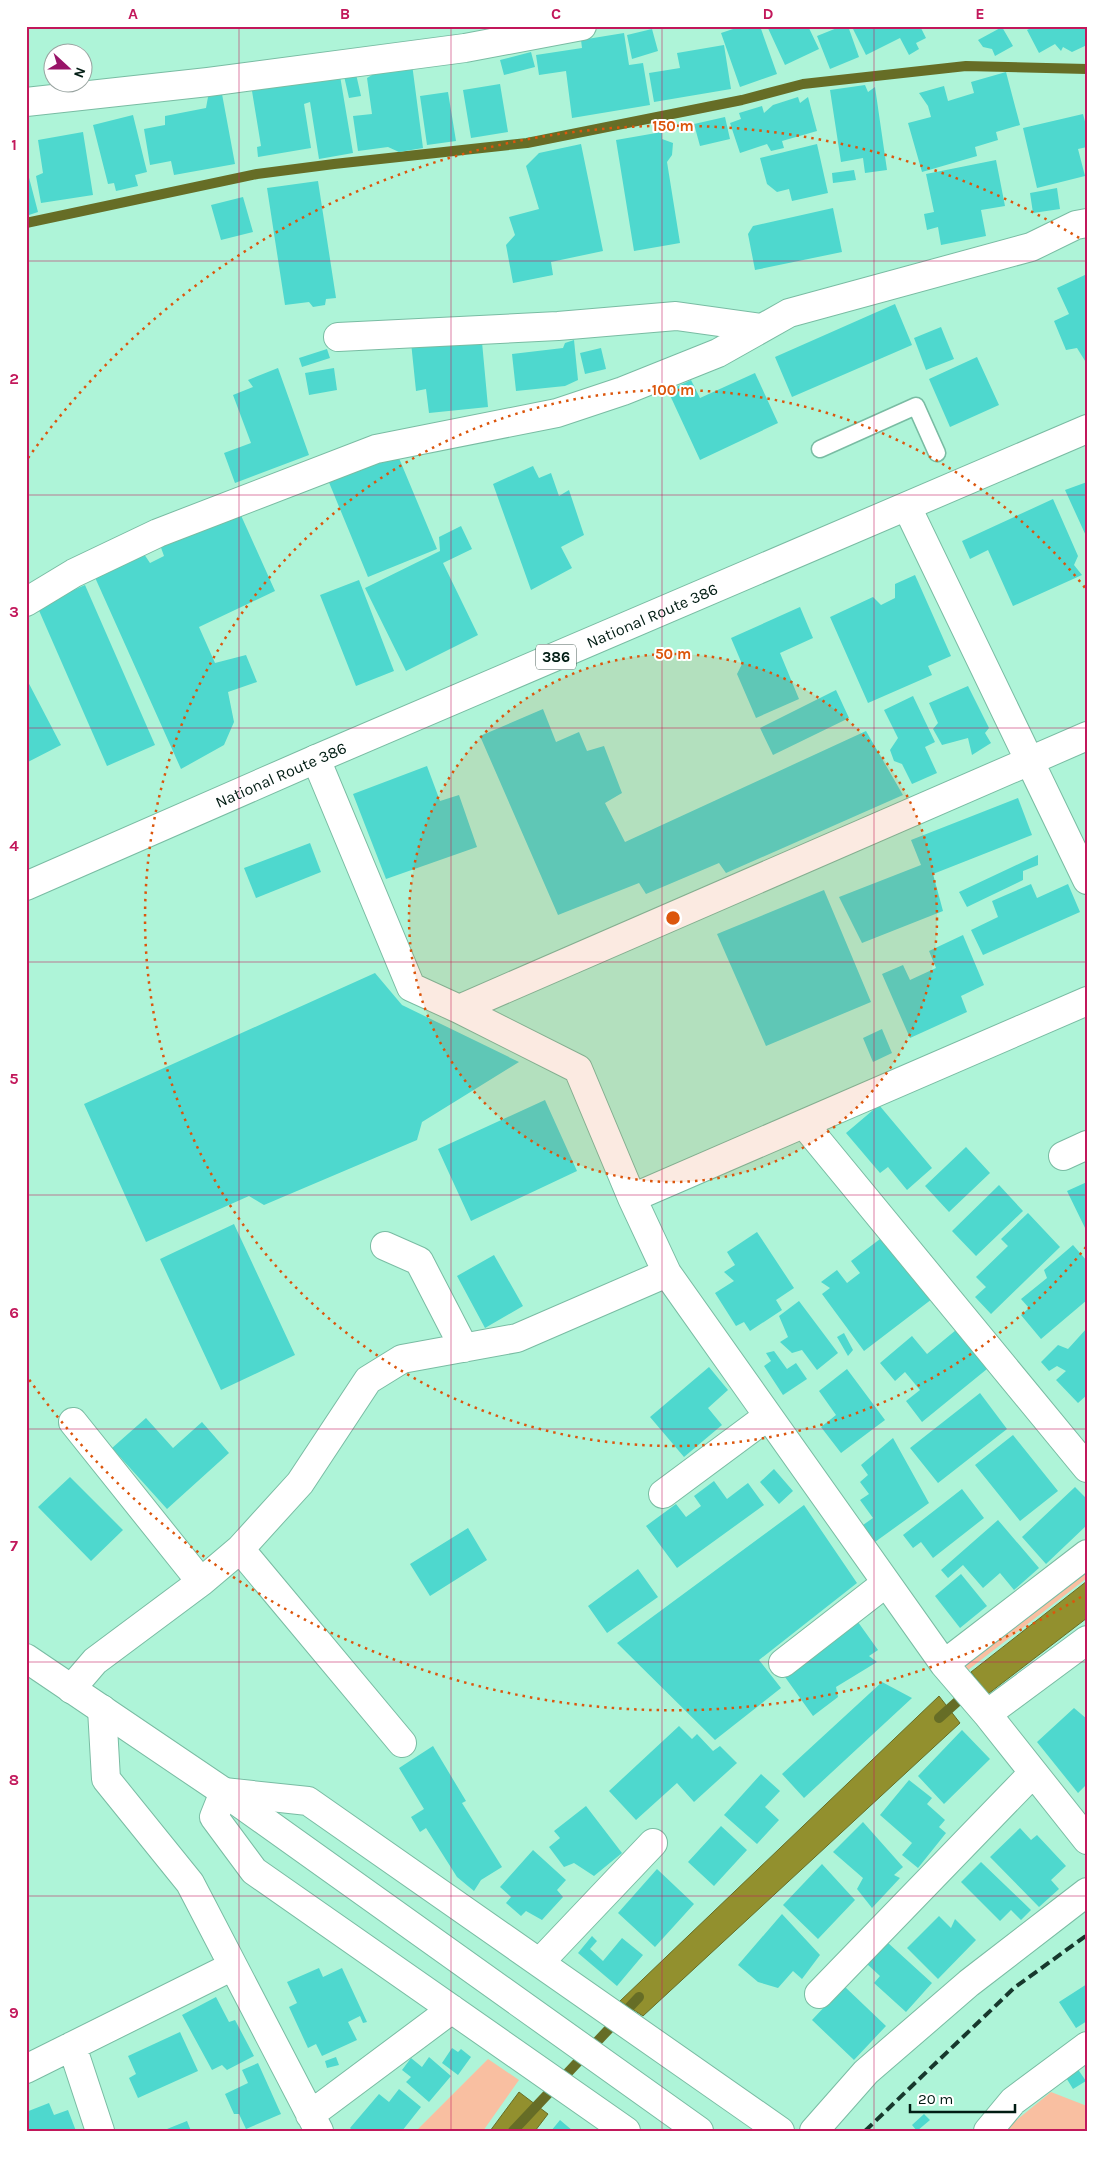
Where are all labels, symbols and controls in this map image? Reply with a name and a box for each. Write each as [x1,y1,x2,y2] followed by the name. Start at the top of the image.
[128,4,138,23] text: A
[340,4,350,23] text: B
[551,4,561,23] text: C
[763,4,774,23] text: D
[975,4,985,23] text: E
[42,42,92,92] north arrow
[70,65,89,80] text: N
[652,117,694,135] text: 150 m
[11,135,17,154] text: 1
[9,369,19,388] text: 2
[652,381,694,399] text: 100 m
[583,579,720,652] street label: National Route 386
[9,602,19,621] text: 3
[536,644,576,670] road number: 386
[655,645,691,663] text: 50 m
[212,738,349,811] street label: National Route 386
[9,836,19,855] text: 4
[664,909,682,927] centre of rings
[9,1069,19,1088] text: 5
[9,1303,19,1322] text: 6
[10,1536,18,1555] text: 7
[9,1770,19,1789] text: 8
[9,2003,19,2022] text: 9
[910,2082,1016,2114] scale bar
[918,2090,953,2108] text: 20 m

